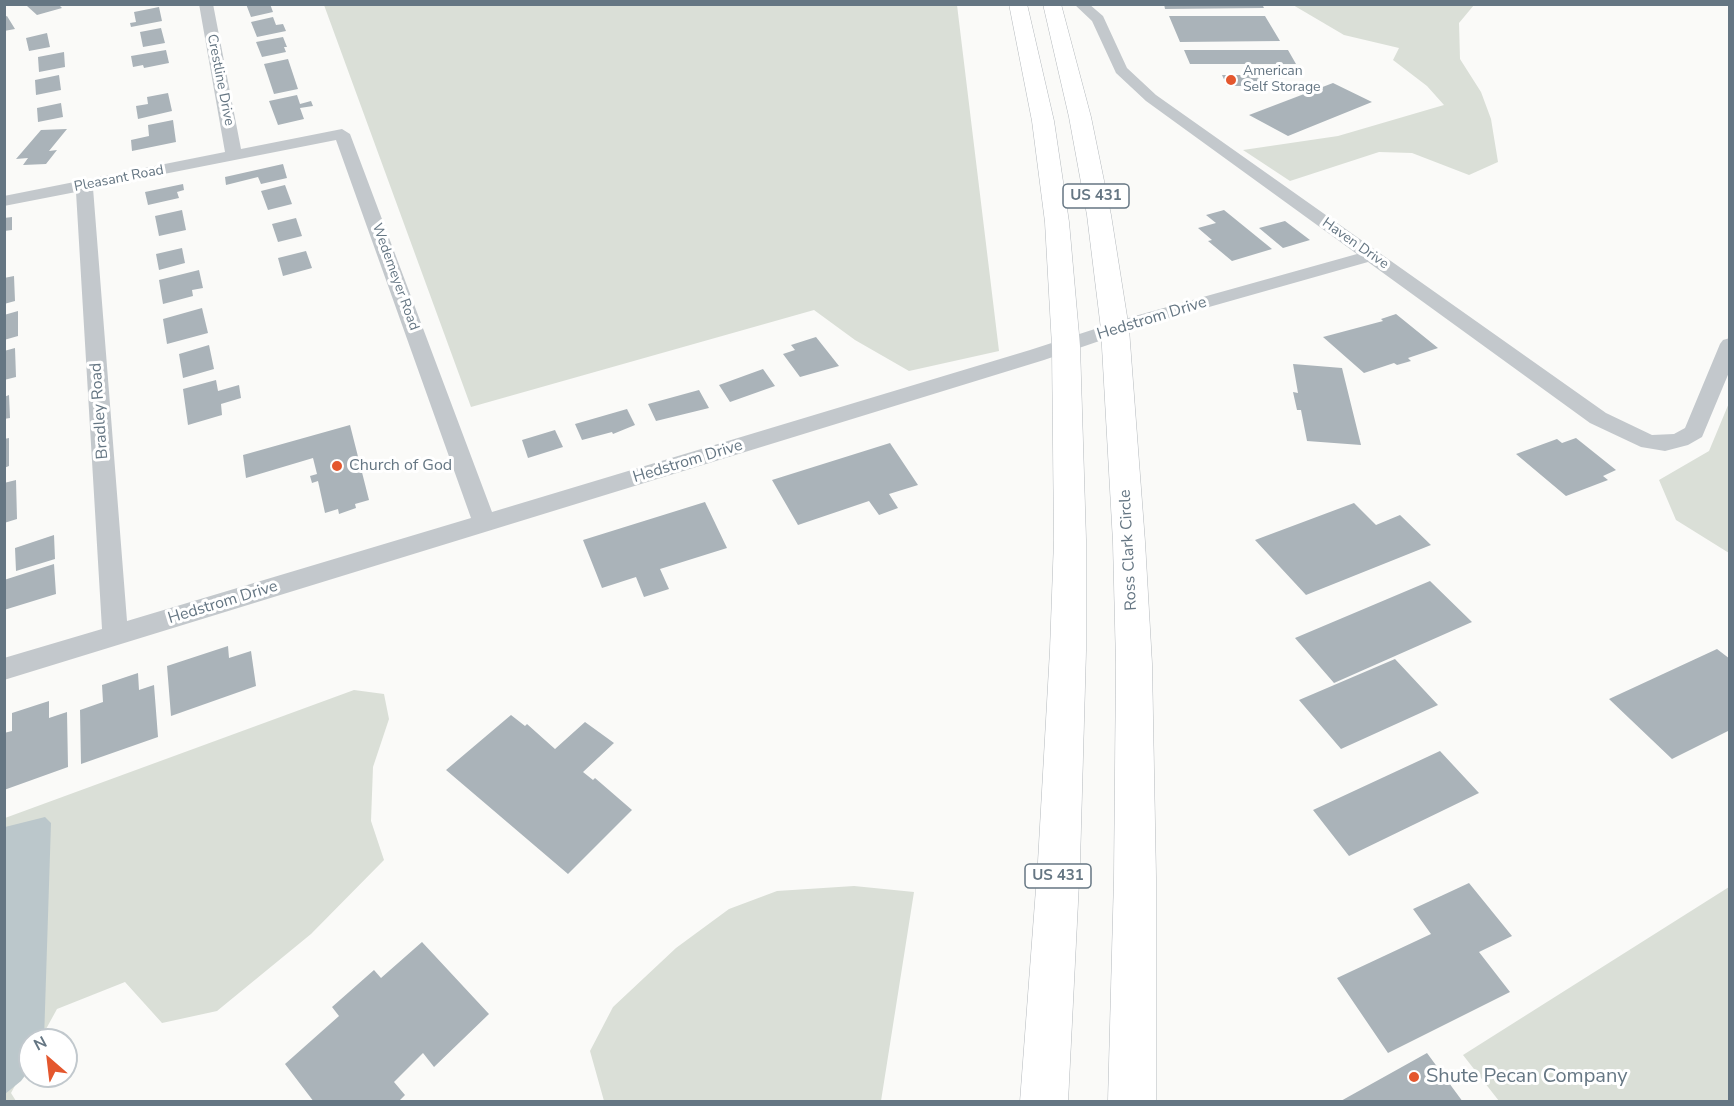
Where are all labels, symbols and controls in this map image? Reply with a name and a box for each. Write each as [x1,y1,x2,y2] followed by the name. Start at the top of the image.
[203,33,237,127] street label: Crestline Drive
[1243,64,1321,96] place label: American Self Storage
[1224,73,1238,87] marker: American Self Storage
[73,162,165,196] street label: Pleasant Road
[1063,184,1129,208] road number: US 431
[1319,215,1391,273] street label: Haven Drive
[368,221,422,333] street label: Wedemeyer Road
[1095,293,1209,345] street label: Hedstrom Drive
[87,362,113,460] street label: Bradley Road
[631,436,745,488] street label: Hedstrom Drive
[349,456,452,476] place label: Church of God
[330,459,344,473] marker: Church of God
[1116,489,1142,611] street label: Ross Clark Circle
[166,577,280,629] street label: Hedstrom Drive
[1025,864,1091,888] road number: US 431
[18,1028,78,1088] north arrow
[30,1031,51,1056] text: N
[1426,1065,1627,1089] place label: Shute Pecan Company
[1407,1070,1421,1084] marker: Shute Pecan Company

